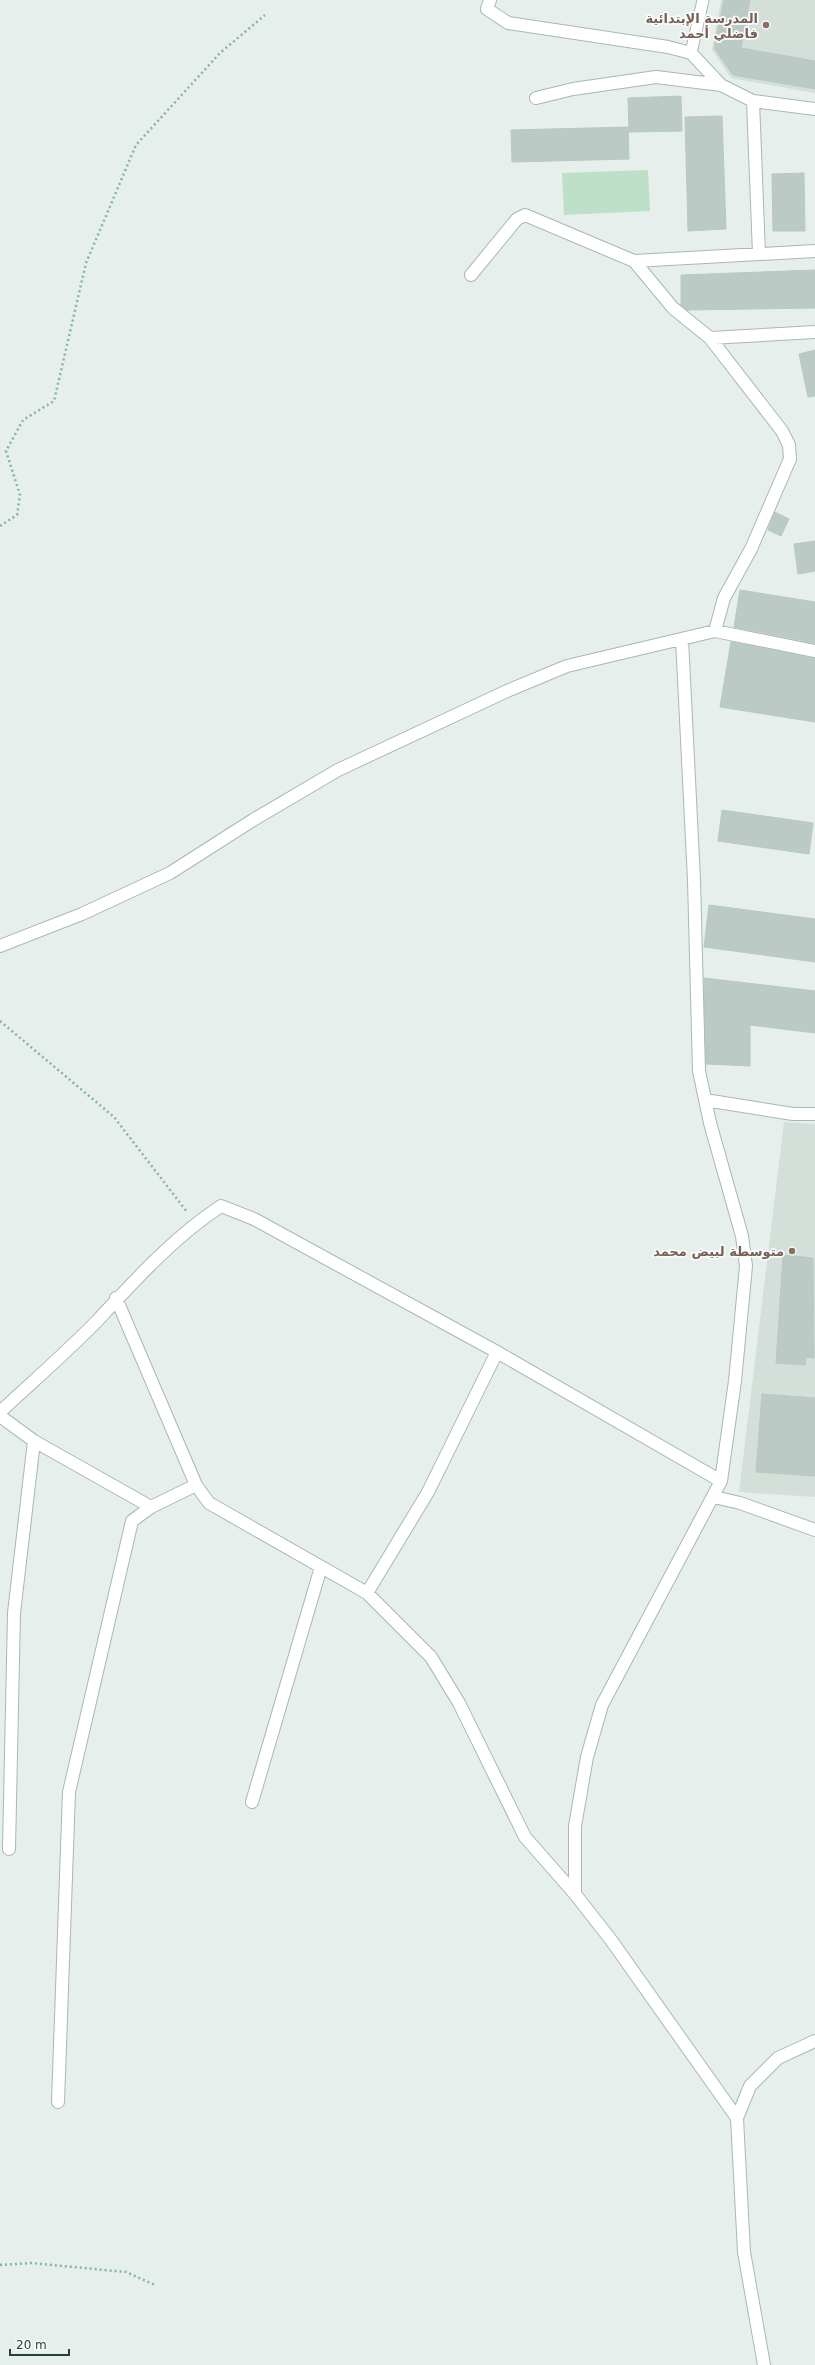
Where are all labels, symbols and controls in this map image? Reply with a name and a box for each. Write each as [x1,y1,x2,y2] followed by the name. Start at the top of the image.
[645,11,758,41] place label: المدرسة الإبتدائية فاضلي أحمد
[761,20,771,30] marker: المدرسة الإبتدائية فاضلي أحمد
[653,1244,784,1259] place label: متوسطة لبيض محمد
[787,1246,797,1256] marker: متوسطة لبيض محمد
[10,2331,69,2357] scale bar
[16,2338,47,2352] text: 20 m

